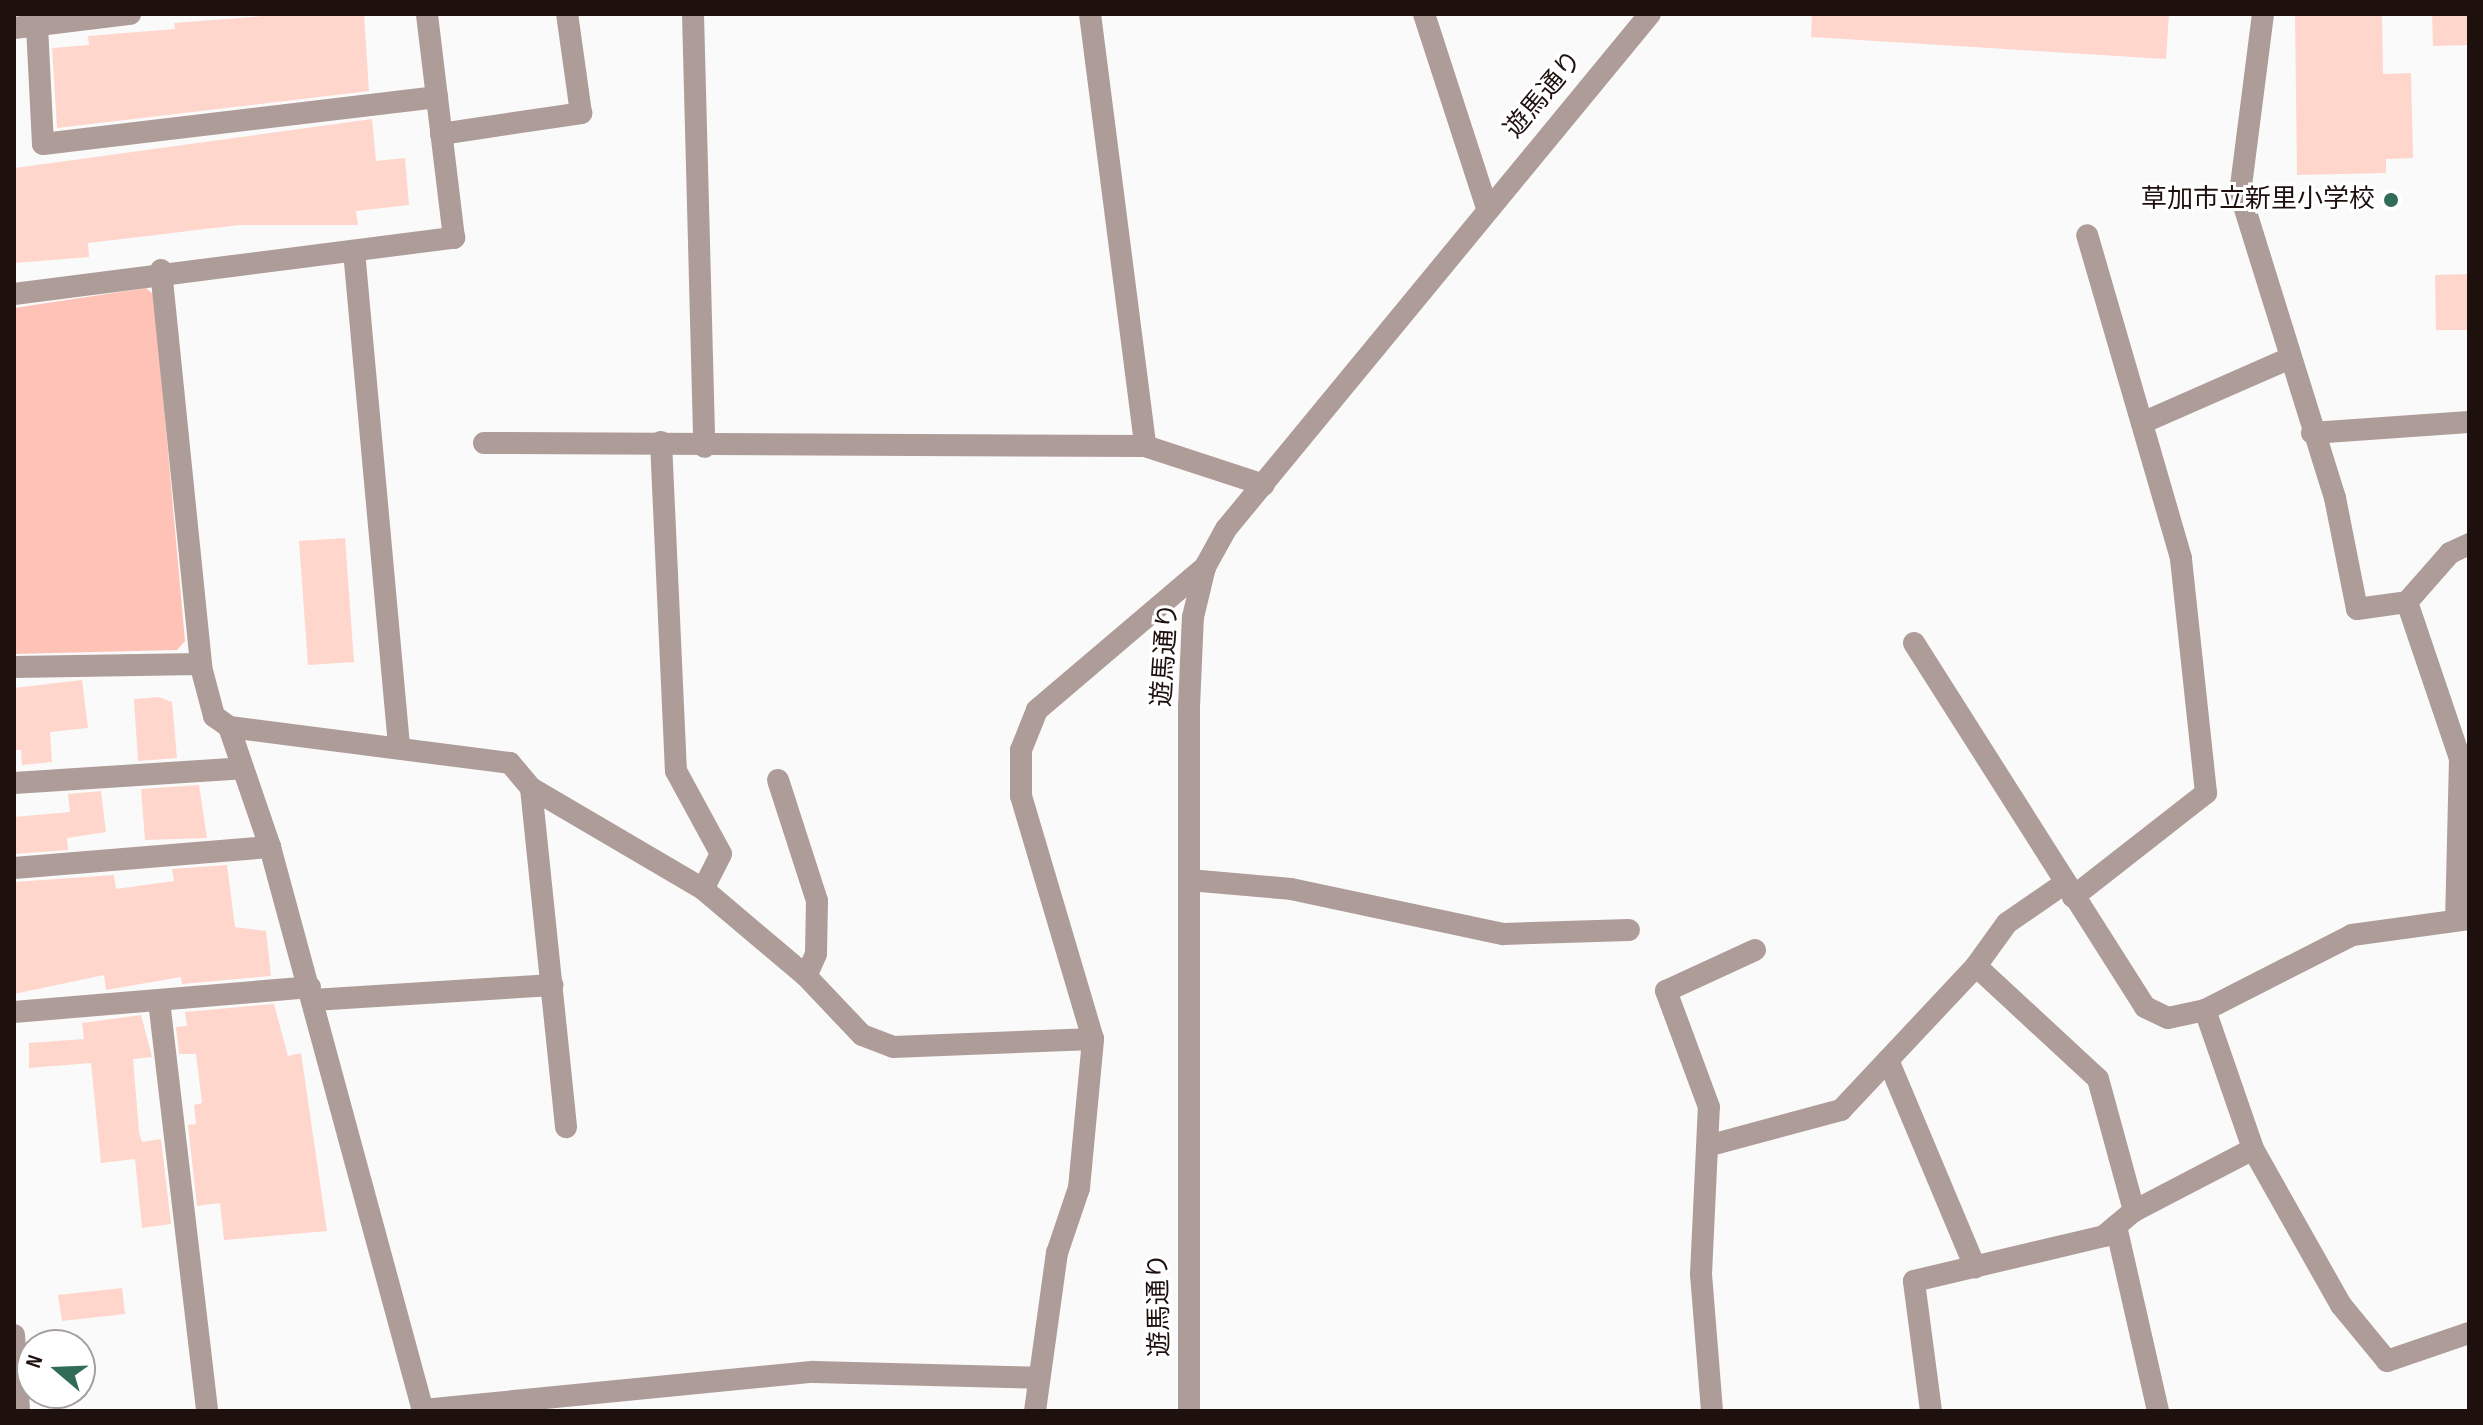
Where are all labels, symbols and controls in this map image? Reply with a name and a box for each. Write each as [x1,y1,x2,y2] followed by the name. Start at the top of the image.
[1499,45,1589,145] street label: 遊馬通り
[2141,184,2375,216] place label: 草加市立新里小学校
[2382,191,2400,209] marker: 草加市立新里小学校
[1147,602,1185,708] street label: 遊馬通り
[1143,1253,1177,1357] street label: 遊馬通り
[16,1329,96,1409] north arrow
[20,1352,49,1372] text: N

